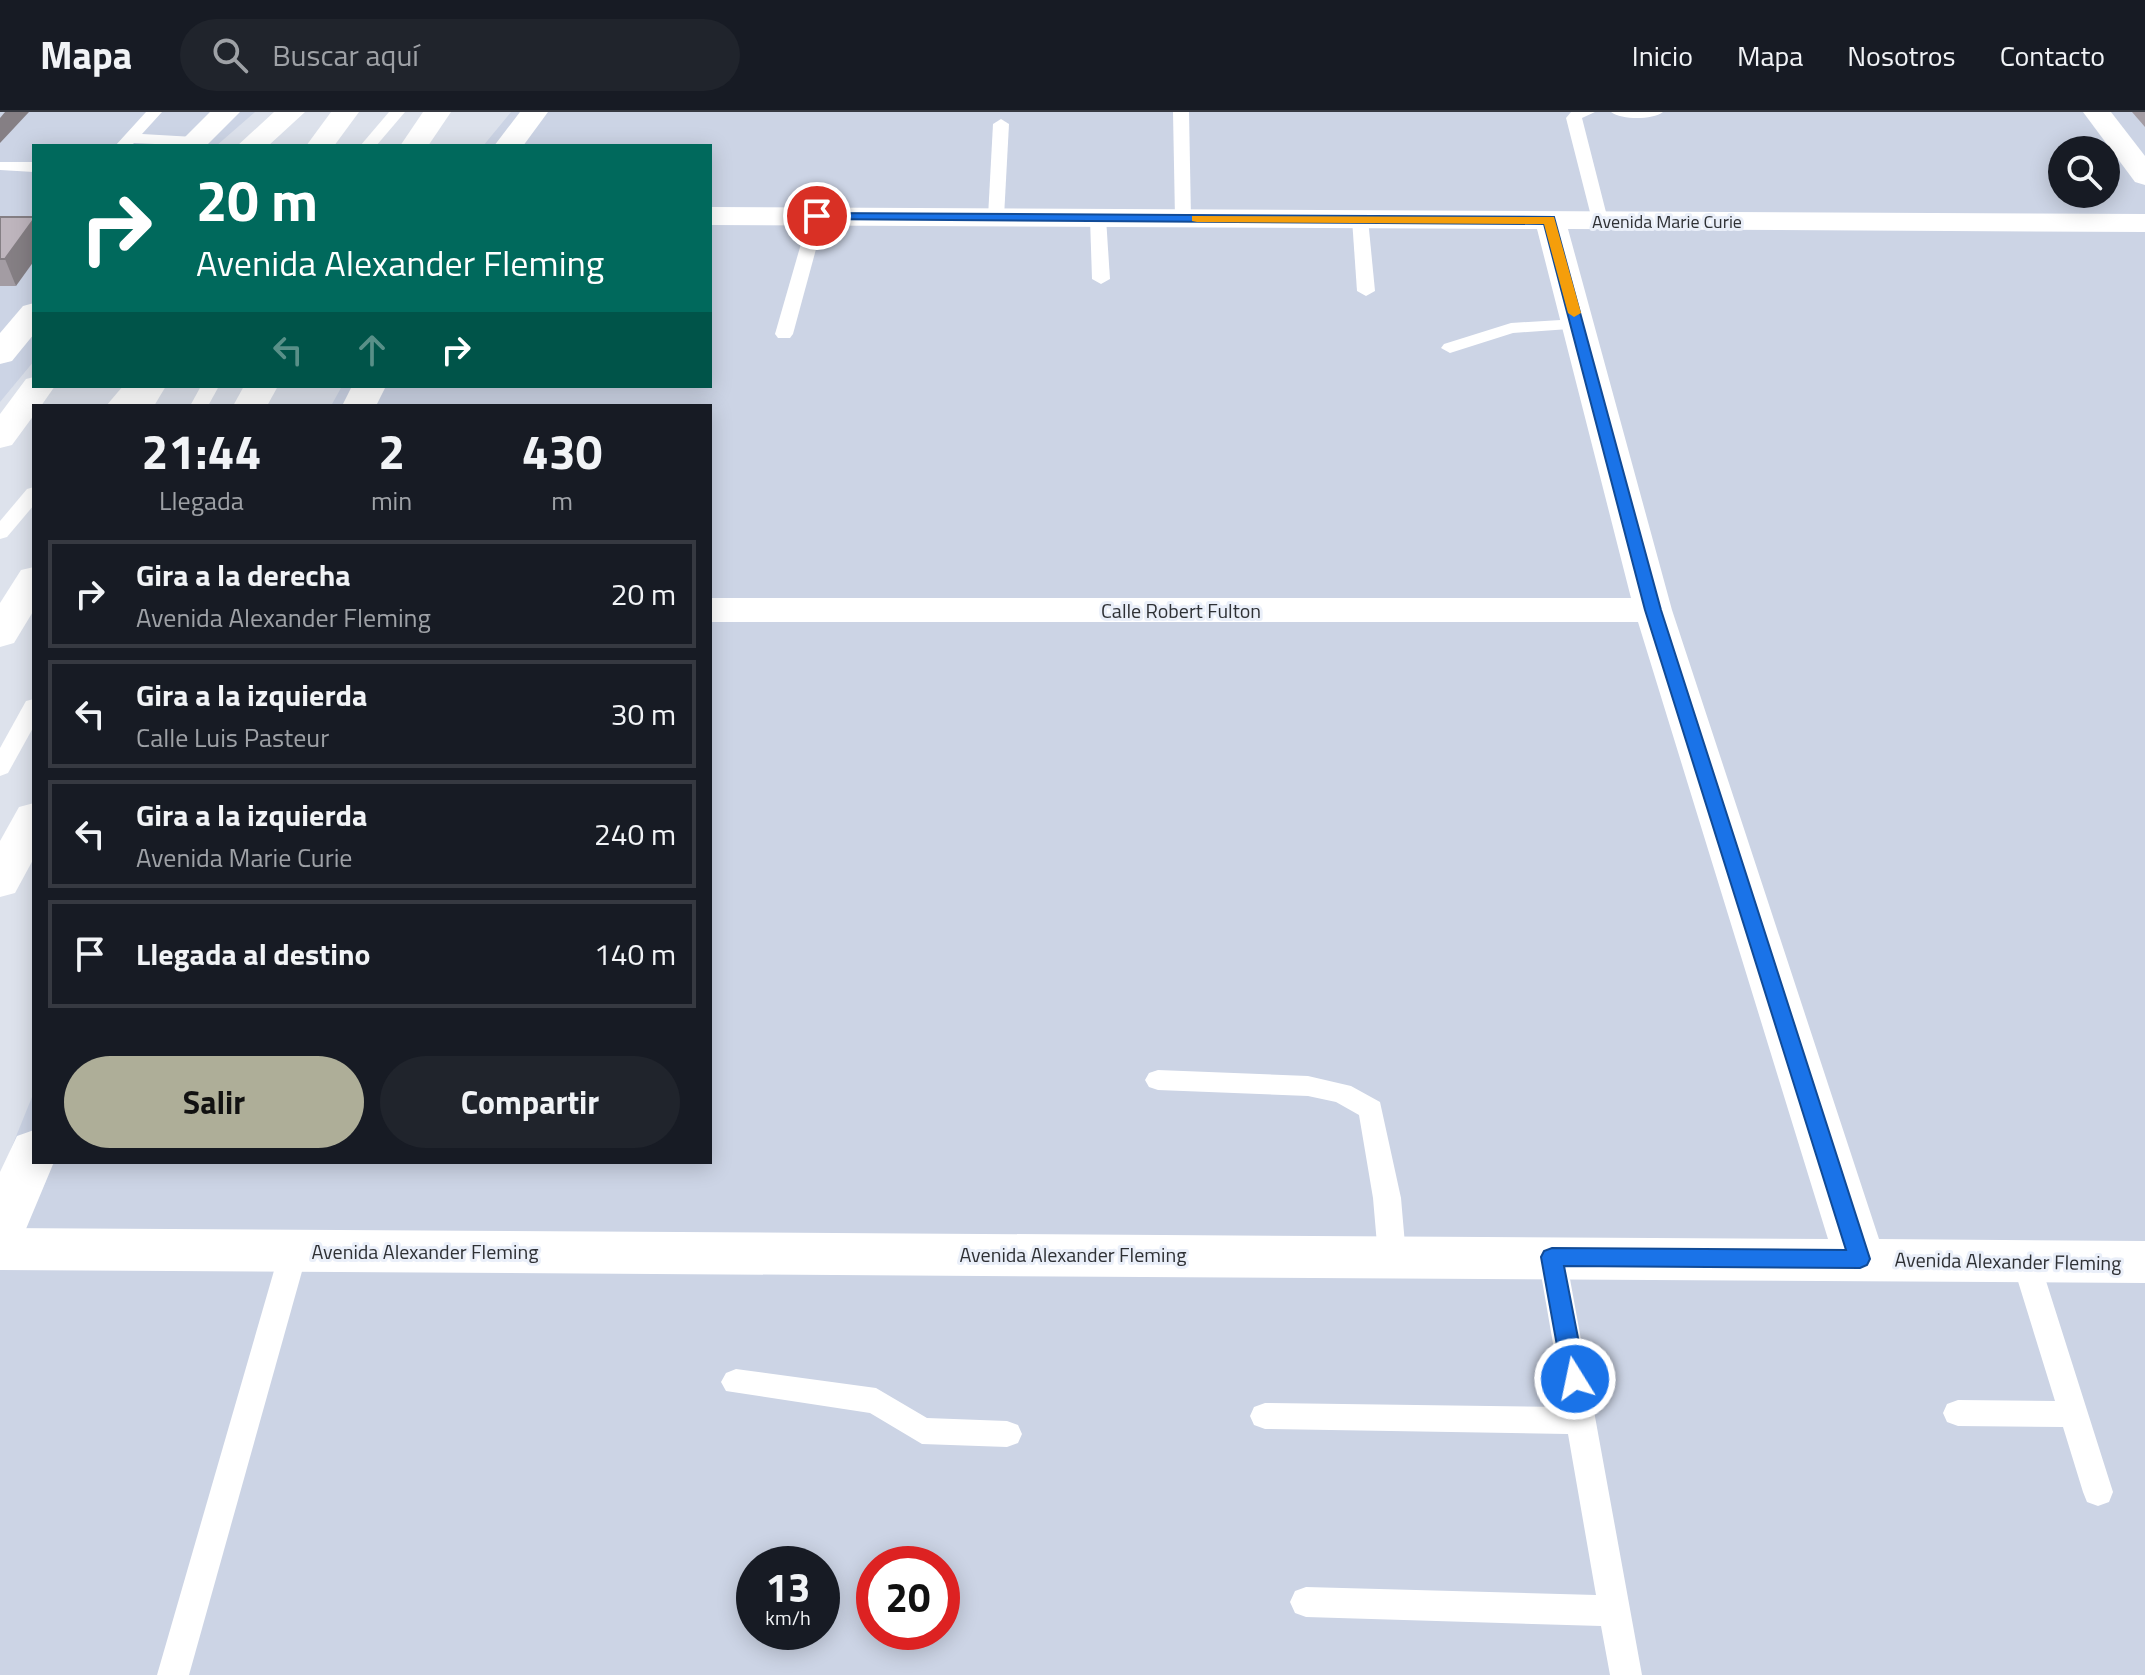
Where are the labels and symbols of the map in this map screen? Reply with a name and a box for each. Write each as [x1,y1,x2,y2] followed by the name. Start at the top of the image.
[783,182,851,250] pin
[1592,208,1742,235] street label: Avenida Marie Curie
[1101,595,1261,626] street label: Calle Robert Fulton
[312,1236,538,1267] street label: Avenida Alexander Fleming
[960,1239,1186,1270] street label: Avenida Alexander Fleming
[1894,1244,2122,1278] street label: Avenida Alexander Fleming
[1533,1337,1617,1421] position arrow
[856,1546,960,1650] speed limit sign: 20

